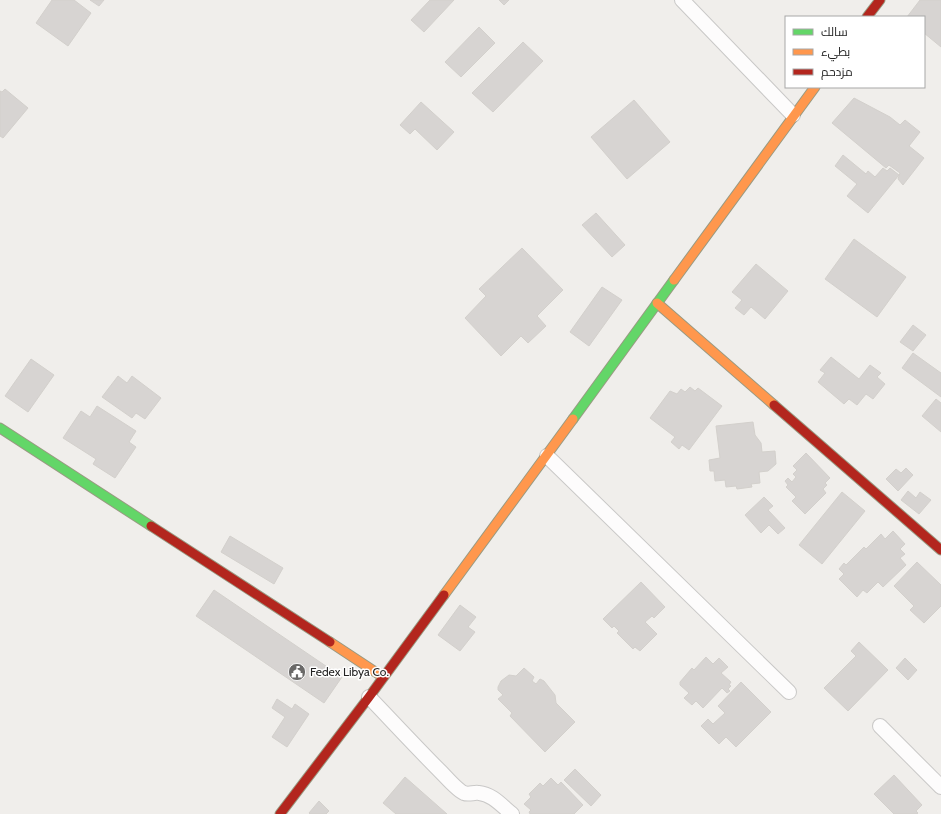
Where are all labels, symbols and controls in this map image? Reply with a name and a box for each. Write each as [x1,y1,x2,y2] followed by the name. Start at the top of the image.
[785,16,925,88] legend
[821,24,848,39] text: سالك
[821,44,850,62] text: بطيء
[821,64,853,80] text: مزدحم
[287,662,307,682] public building icon: Fedex Libya Co.
[310,664,389,679] place label: Fedex Libya Co.

